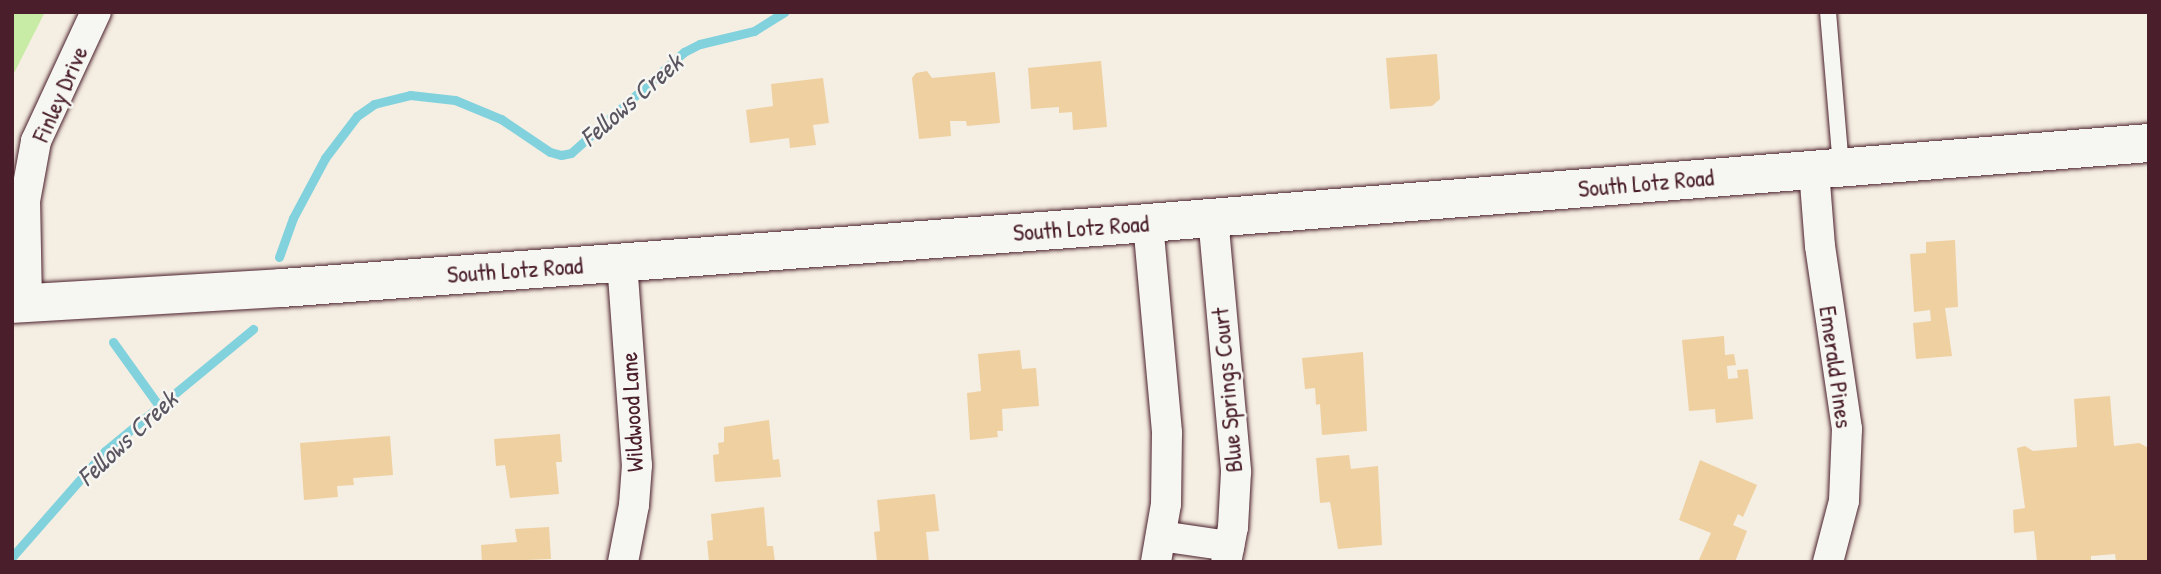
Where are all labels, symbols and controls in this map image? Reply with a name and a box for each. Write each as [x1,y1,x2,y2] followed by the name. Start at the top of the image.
[26,42,94,146] street label: Finley Drive
[573,47,689,153] water label: Fellows Creek
[1577,163,1715,203] street label: South Lotz Road
[1012,209,1150,247] street label: South Lotz Road
[446,251,584,289] street label: South Lotz Road
[1813,304,1859,430] street label: Emerald Pines
[1205,306,1249,474] street label: Blue Springs Court
[614,351,650,473] street label: Wildwood Lane
[70,384,184,492] water label: Fellows Creek

